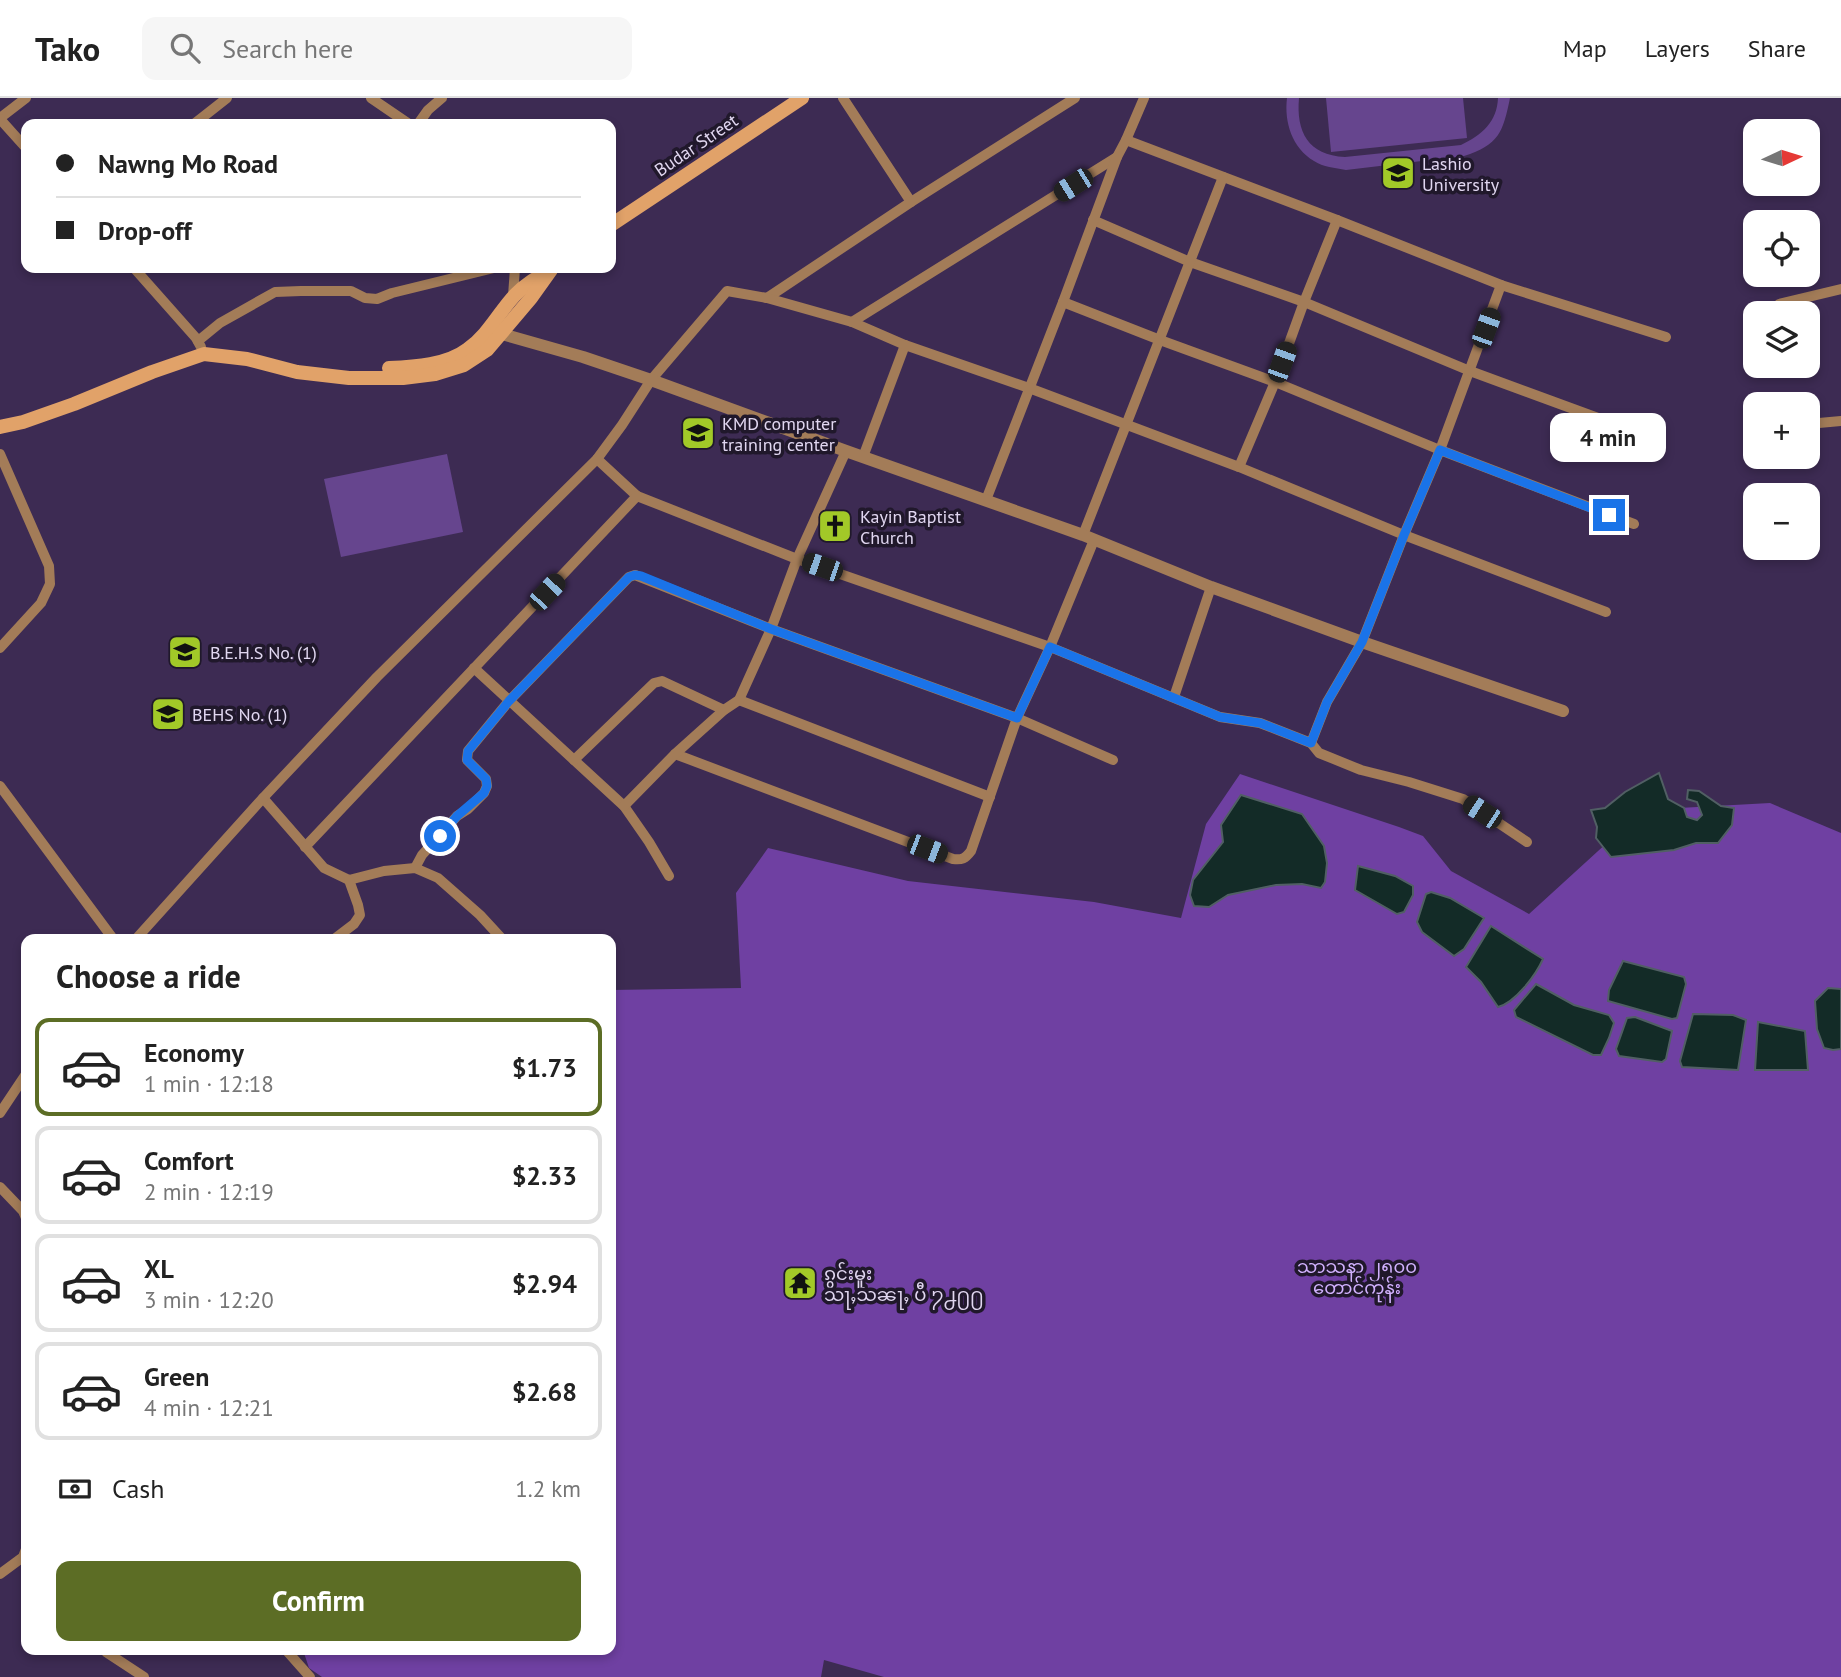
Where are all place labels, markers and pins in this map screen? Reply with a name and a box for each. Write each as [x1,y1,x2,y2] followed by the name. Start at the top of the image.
[1422,152,1500,196] place label: Lashio University
[1379,154,1417,192] school or university icon: Lashio University
[722,412,836,456] place label: KMD computer training center
[679,414,717,452] school or university icon: KMD computer training center
[860,505,961,549] place label: Kayin Baptist Church
[816,507,854,545] church icon: Kayin Baptist Church
[166,633,204,671] school or university icon: B.E.H.S No. (1)
[210,641,317,664] place label: B.E.H.S No. (1)
[149,695,187,733] school or university icon: BEHS No. (1)
[192,703,287,726] place label: BEHS No. (1)
[824,1261,984,1310] place label: ၵွင်းမူး သႃႇသၼႃႇ ပီ ႒႕႐႐
[781,1264,819,1302] temple icon: ၵွင်းမူး သႃႇသၼႃႇ ပီ ႒႕႐႐

